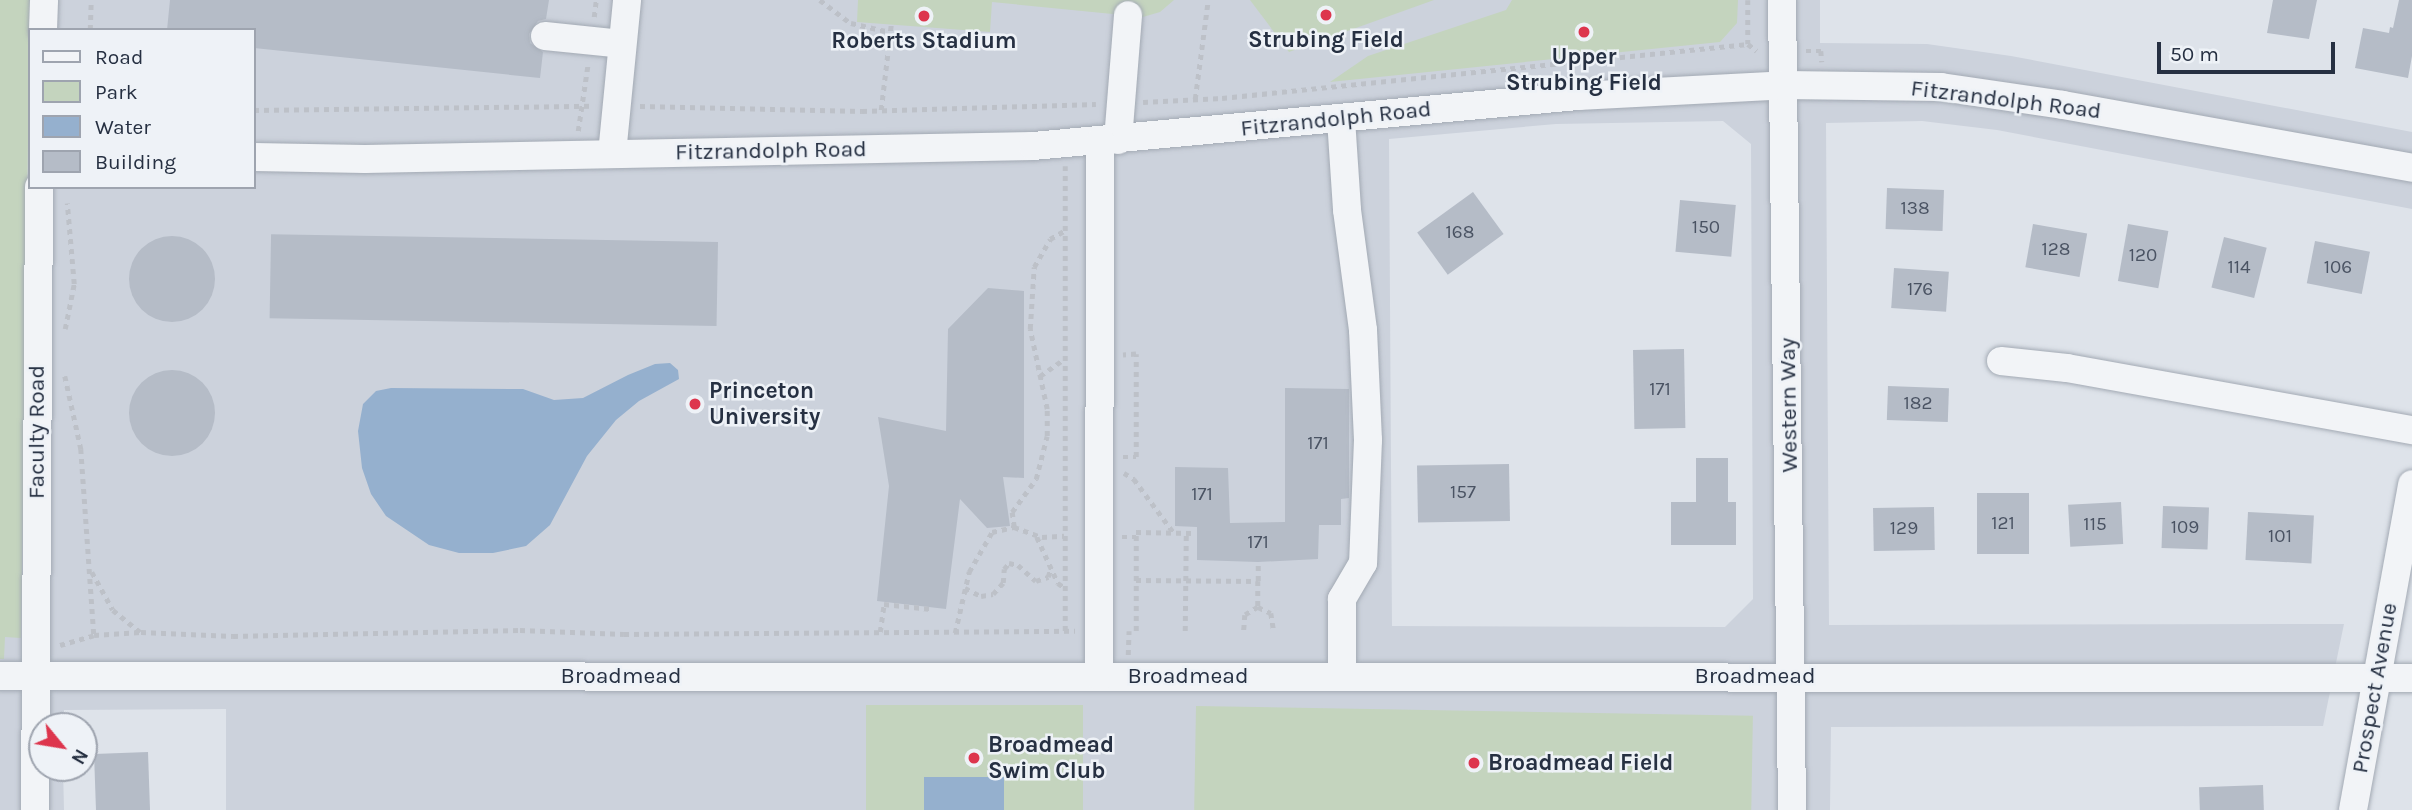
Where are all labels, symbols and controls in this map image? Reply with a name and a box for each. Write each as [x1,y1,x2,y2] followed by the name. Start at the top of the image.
[1318,7,1334,23] marker: Strubing Field
[916,8,932,24] marker: Roberts Stadium
[1576,24,1592,40] marker: Upper Strubing Field
[1248,26,1404,54] place label: Strubing Field
[831,27,1017,55] place label: Roberts Stadium
[28,28,256,189] legend
[2160,28,2338,72] scale bar
[2170,42,2219,66] text: 50 m
[1506,43,1662,97] place label: Upper Strubing Field
[95,45,143,69] text: Road
[1909,75,2103,125] street label: Fitzrandolph Road
[95,80,138,104] text: Park
[1239,95,1433,143] street label: Fitzrandolph Road
[95,115,151,139] text: Water
[675,136,867,166] street label: Fitzrandolph Road
[95,150,176,174] text: Building
[1900,198,1930,220] house number: 138
[1692,217,1720,239] house number: 150
[1446,222,1474,244] house number: 168
[2042,239,2070,261] house number: 128
[2129,245,2157,267] house number: 120
[2227,257,2251,279] house number: 114
[2324,257,2352,279] house number: 106
[1907,279,1933,301] house number: 176
[1774,337,1804,473] street label: Western Way
[23,365,51,499] street label: Faculty Road
[709,377,820,431] place label: Princeton University
[1649,379,1671,401] house number: 171
[1904,393,1932,415] house number: 182
[687,396,703,412] marker: Princeton University
[1307,433,1329,455] house number: 171
[1450,482,1476,504] house number: 157
[1191,484,1213,506] house number: 171
[1991,513,2015,535] house number: 121
[2083,514,2107,536] house number: 115
[2171,517,2199,539] house number: 109
[1890,518,1918,540] house number: 129
[2268,526,2292,548] house number: 101
[1247,532,1269,554] house number: 171
[2346,601,2404,775] street label: Prospect Avenue
[560,662,682,690] street label: Broadmead
[1127,662,1249,690] street label: Broadmead
[1694,662,1816,690] street label: Broadmead
[28,712,98,782] north arrow
[988,731,1114,785] place label: Broadmead Swim Club
[67,745,92,768] text: N
[1488,749,1673,777] place label: Broadmead Field
[966,750,982,766] marker: Broadmead Swim Club
[1466,755,1482,771] marker: Broadmead Field

